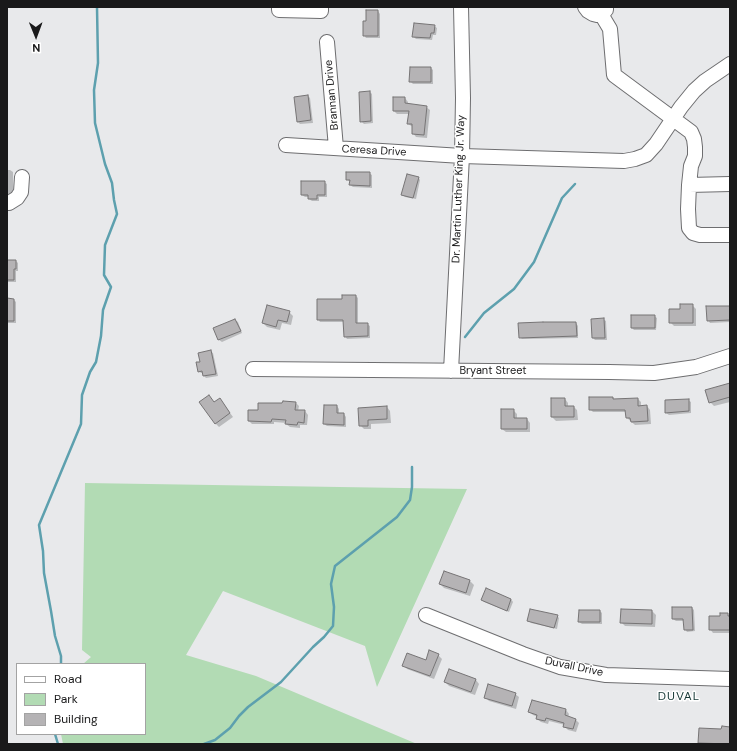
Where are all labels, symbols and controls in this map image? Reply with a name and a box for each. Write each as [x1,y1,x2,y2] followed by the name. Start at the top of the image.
[16,16,56,56] north arrow
[32,41,40,55] text: N
[322,59,342,131] street label: Brannan Drive
[450,115,468,263] street label: Dr. Martin Luther King Jr. Way
[341,143,407,159] street label: Ceresa Drive
[459,364,527,378] street label: Bryant Street
[544,654,604,680] street label: Duvall Drive
[16,663,146,735] legend
[54,671,82,687] text: Road
[658,690,700,704] district label: DUVAL
[54,691,78,707] text: Park
[54,711,98,727] text: Building

